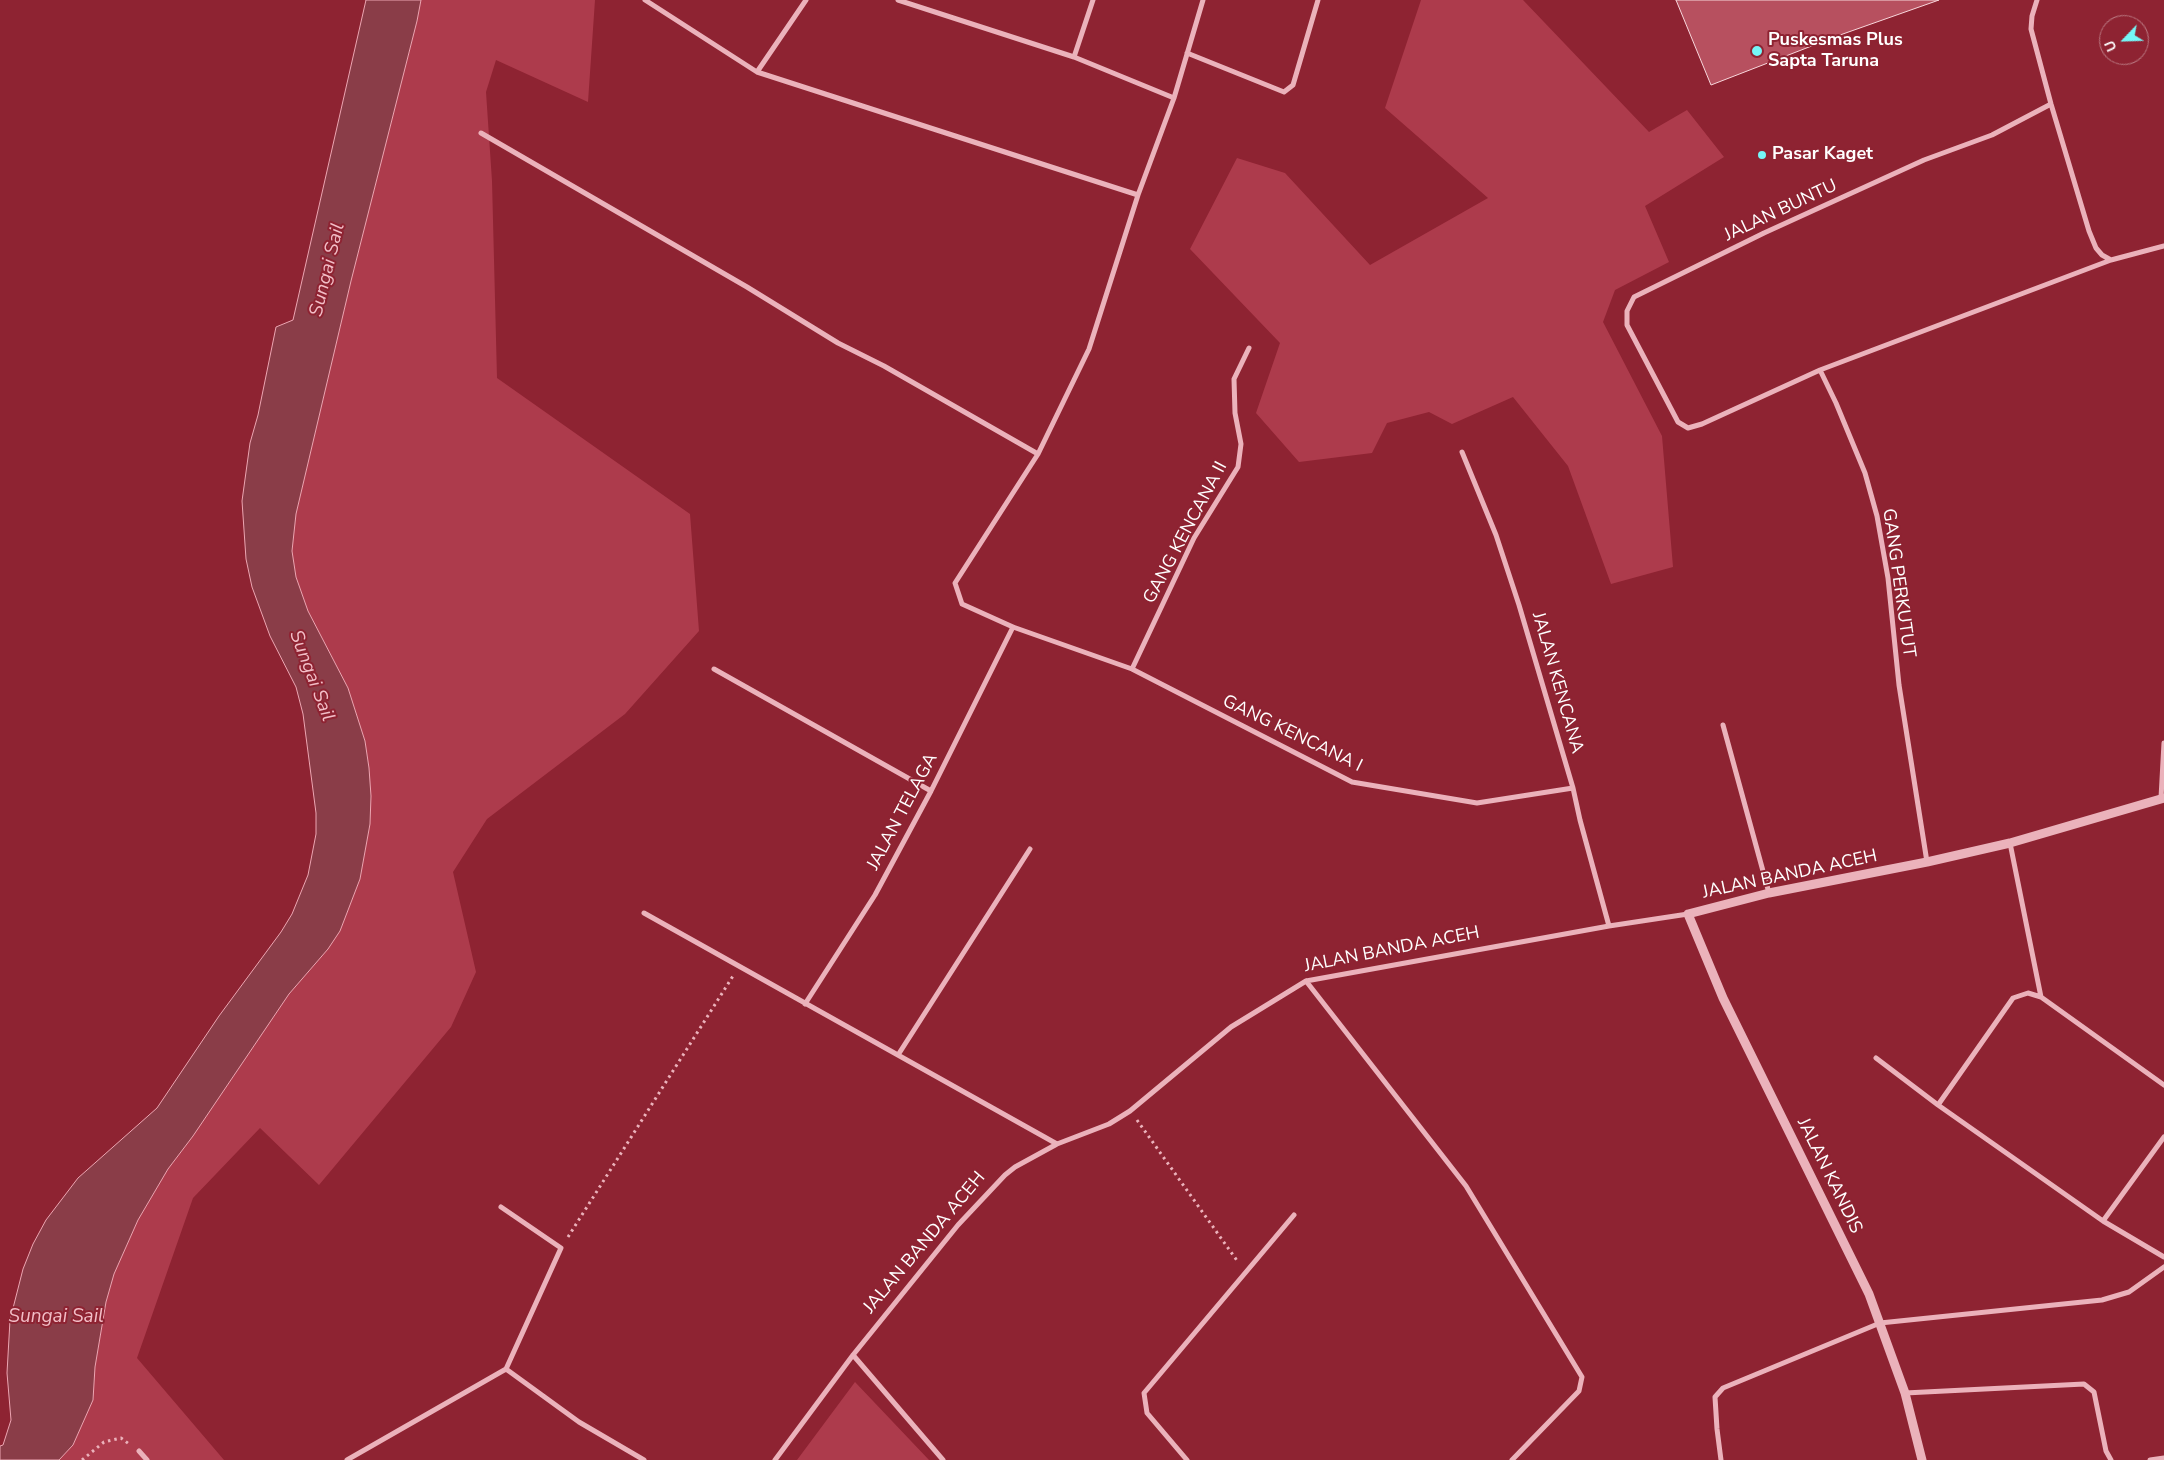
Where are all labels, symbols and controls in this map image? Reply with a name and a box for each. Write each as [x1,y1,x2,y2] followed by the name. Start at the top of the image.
[2099,15,2149,65] north arrow
[1768,30,1903,72] place label: Puskesmas Plus Sapta Taruna
[2100,37,2122,54] text: U
[1750,44,1764,58] marker: Puskesmas Plus Sapta Taruna
[1772,144,1873,166] place label: Pasar Kaget
[1756,149,1768,161] marker: Pasar Kaget
[1721,175,1841,247] street label: JALAN BUNTU
[305,221,351,319] water label: Sungai Sail
[1140,458,1232,608] street label: GANG KENCANA II
[1877,507,1919,659] street label: GANG PERKUTUT
[1527,610,1587,756] street label: JALAN KENCANA
[283,627,339,725] water label: Sungai Sail
[1219,691,1365,777] street label: GANG KENCANA I
[863,750,943,874] street label: JALAN TELAGA
[1701,846,1879,904] street label: JALAN BANDA ACEH
[1303,922,1481,978] street label: JALAN BANDA ACEH
[1792,1115,1866,1237] street label: JALAN KANDIS
[860,1168,990,1318] street label: JALAN BANDA ACEH
[8,1306,104,1328] water label: Sungai Sail

